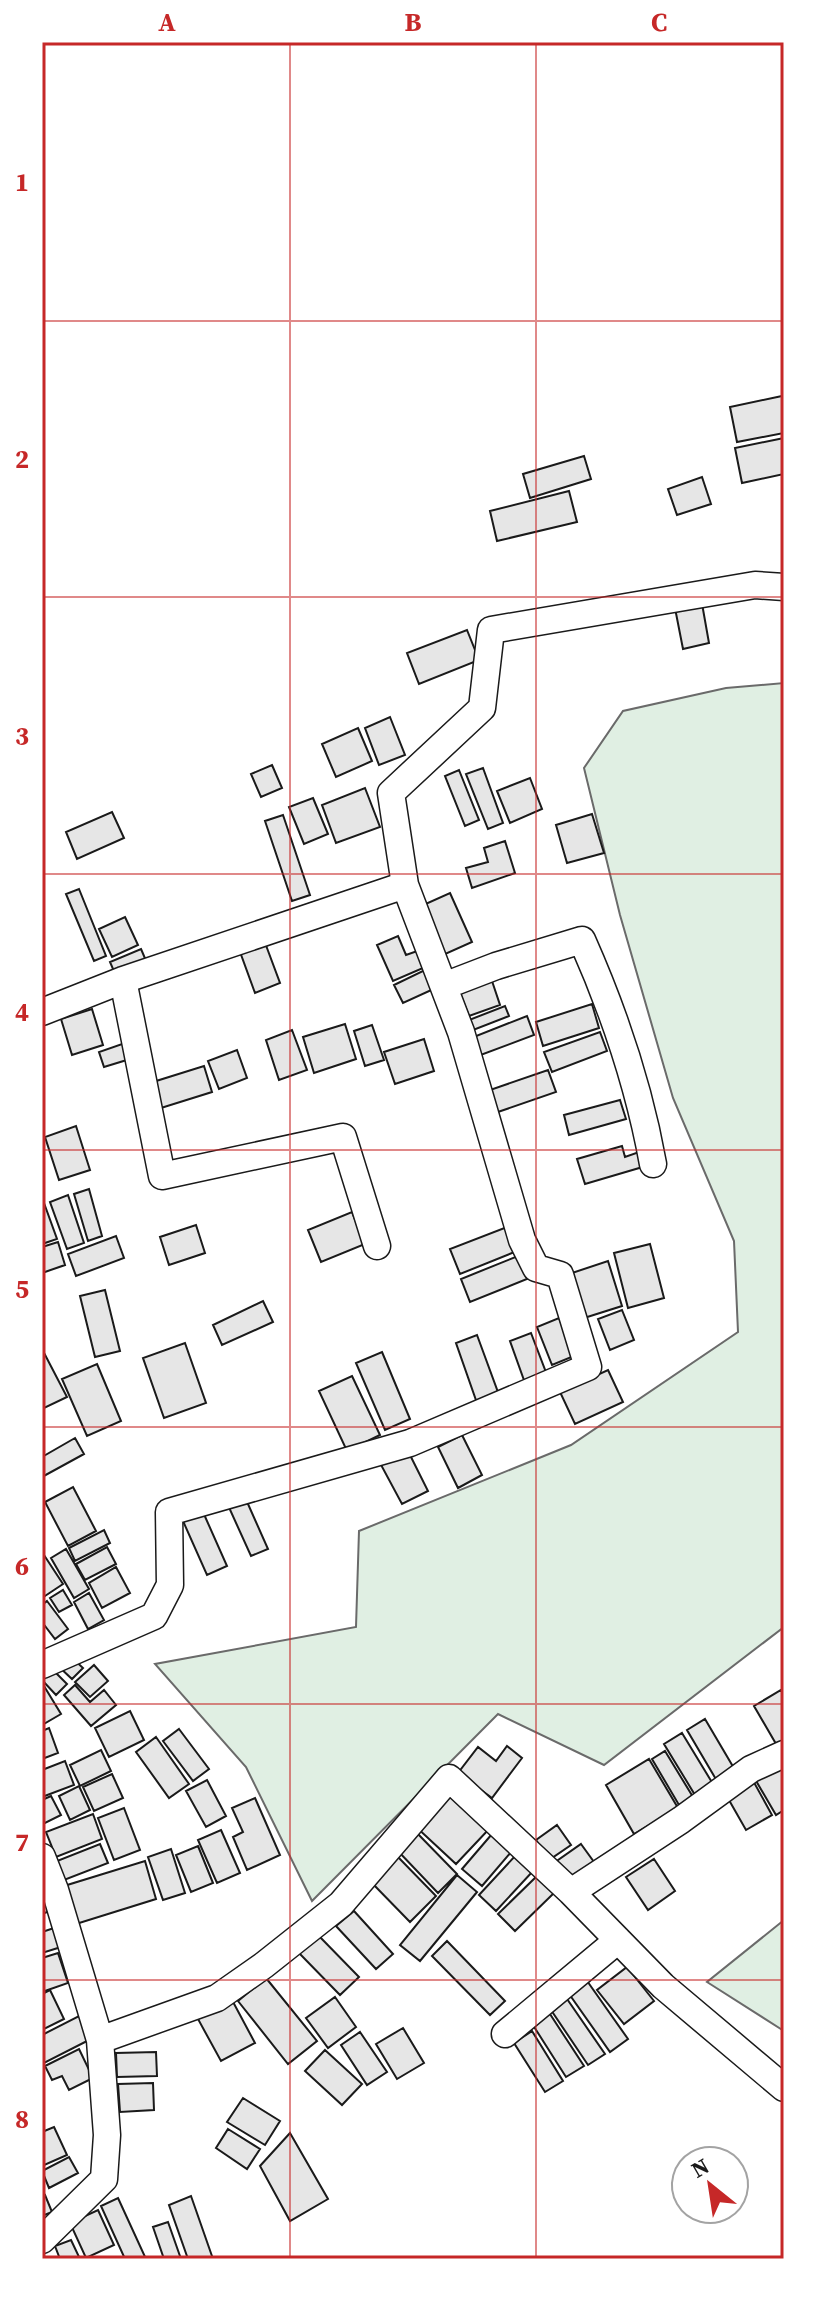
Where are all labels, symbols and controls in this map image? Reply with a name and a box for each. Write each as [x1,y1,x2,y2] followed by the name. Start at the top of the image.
[158,4,176,40] text: A
[405,4,422,40] text: B
[651,4,667,40] text: C
[15,164,29,200] text: 1
[15,441,29,477] text: 2
[15,718,29,754] text: 3
[15,994,29,1030] text: 4
[15,1271,29,1307] text: 5
[15,1548,29,1584] text: 6
[15,1824,29,1860] text: 7
[15,2101,29,2137] text: 8
[670,2145,750,2225] north arrow
[686,2151,714,2185] text: N

